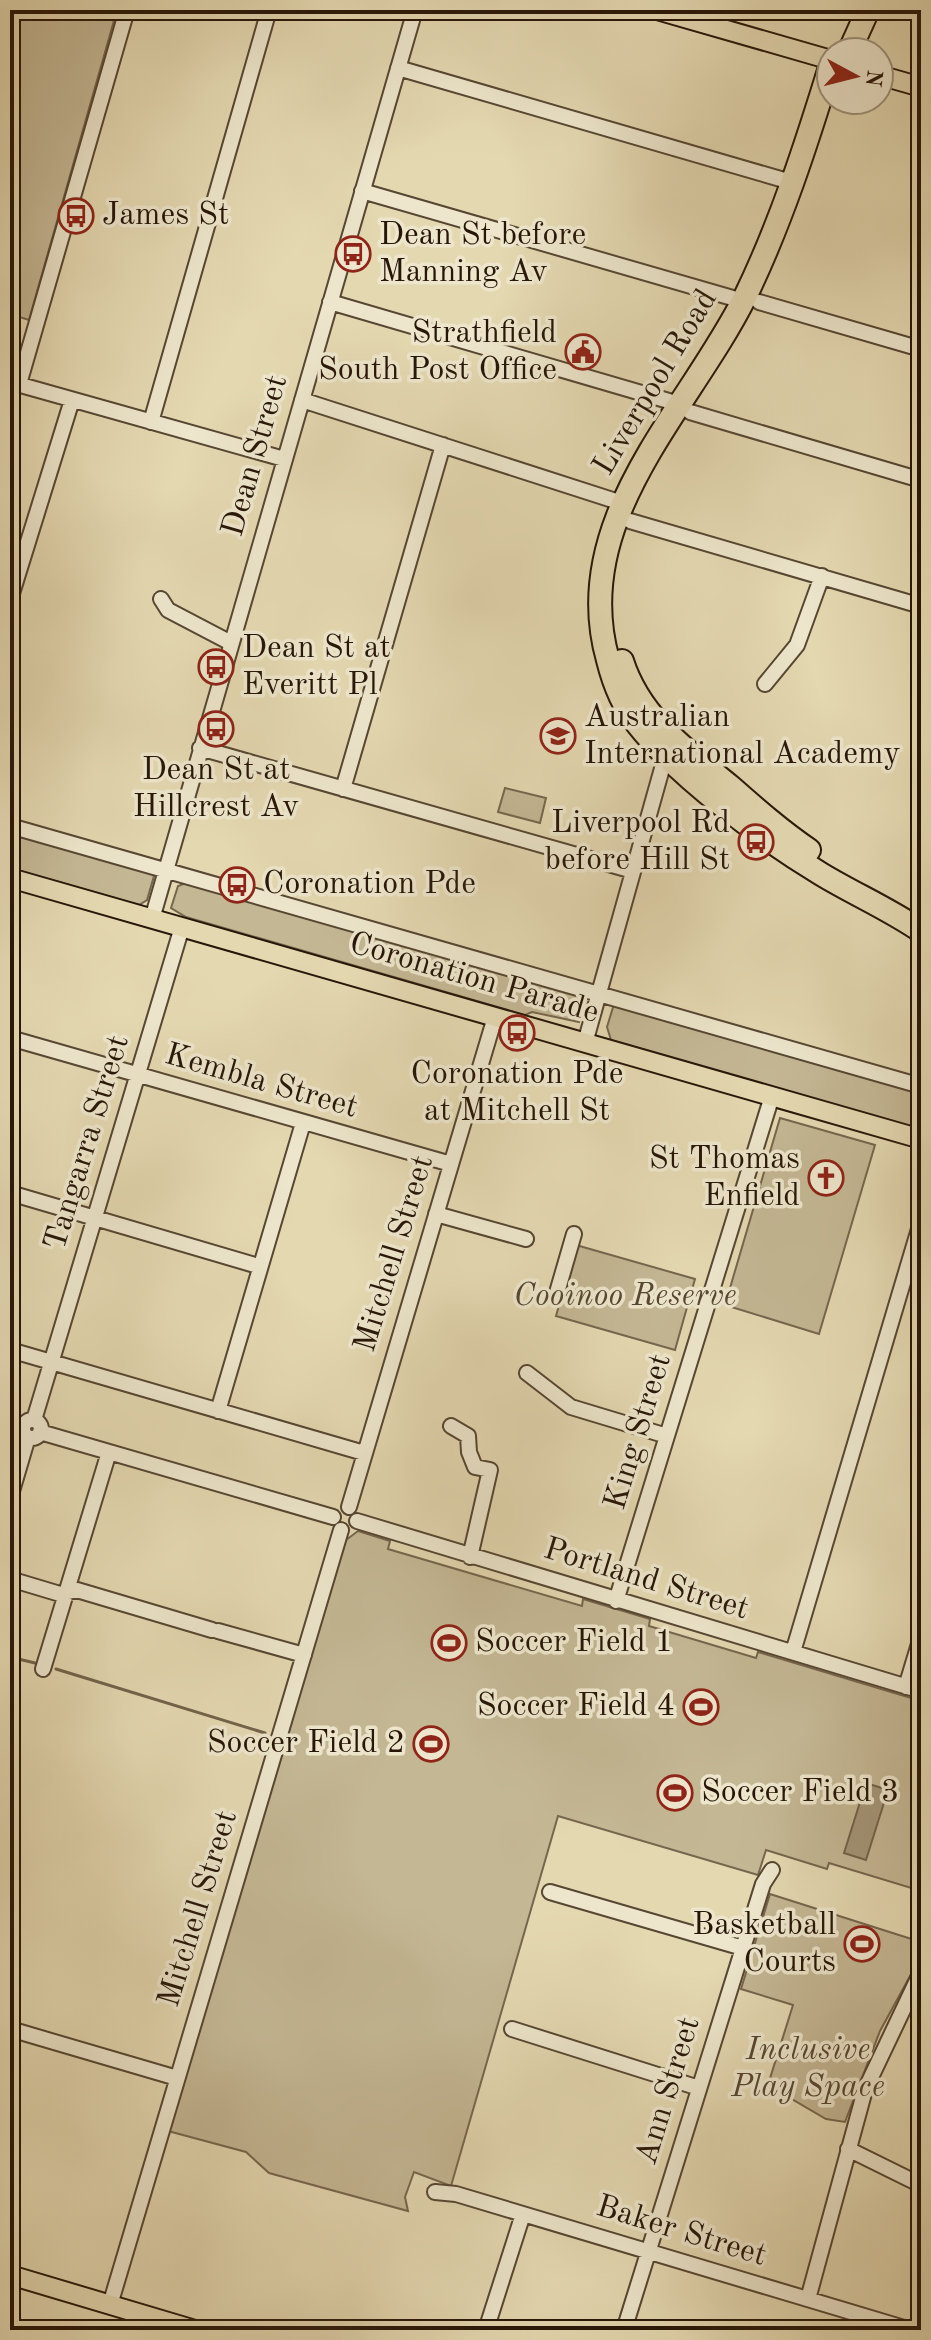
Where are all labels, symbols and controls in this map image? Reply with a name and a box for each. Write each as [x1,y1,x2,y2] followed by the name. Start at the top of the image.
[815,36,895,116] north arrow
[861,69,885,88] text: N
[57,197,95,235] bus stop icon: James St
[102,200,229,232] place label: James St
[379,220,586,289] place label: Dean St before Manning Av
[334,235,372,273] bus stop icon: Dean St before Manning Av
[588,285,724,481] street label: Liverpool Road
[318,318,557,387] place label: Strathfield South Post Office
[564,333,602,371] public building icon: Strathfield South Post Office
[218,372,294,540] street label: Dean Street
[242,633,391,702] place label: Dean St at Everitt Pl
[197,648,235,686] bus stop icon: Dean St at Everitt Pl
[584,702,900,771] place label: Australian International Academy
[197,710,235,748] bus stop icon: Dean St at Hillcrest Av
[539,717,577,755] school or university icon: Australian International Academy
[133,755,299,824] place label: Dean St at Hillcrest Av
[545,808,730,877] place label: Liverpool Rd before Hill St
[737,823,775,861] bus stop icon: Liverpool Rd before Hill St
[218,866,256,904] bus stop icon: Coronation Pde
[263,869,476,901] place label: Coronation Pde
[346,928,602,1030] street label: Coronation Parade
[498,1014,536,1052] bus stop icon: Coronation Pde at Mitchell St
[40,1032,136,1254] street label: Tangarra Street
[161,1039,361,1125] street label: Kembla Street
[411,1059,623,1128] place label: Coronation Pde at Mitchell St
[649,1144,800,1213] place label: St Thomas Enfield
[350,1152,440,1356] street label: Mitchell Street
[807,1159,845,1197] church icon: St Thomas Enfield
[513,1281,737,1313] park label: Cooinoo Reserve
[600,1350,678,1514] street label: King Street
[540,1534,752,1626] street label: Portland Street
[430,1624,468,1662] sports icon: Soccer Field 1
[475,1627,673,1659] place label: Soccer Field 1
[682,1688,720,1726] sports icon: Soccer Field 4
[477,1691,675,1723] place label: Soccer Field 4
[412,1725,450,1763] sports icon: Soccer Field 2
[207,1728,405,1760] place label: Soccer Field 2
[656,1774,694,1812] sports icon: Soccer Field 3
[701,1777,899,1809] place label: Soccer Field 3
[154,1807,244,2011] street label: Mitchell Street
[692,1910,836,1979] place label: Basketball Courts
[843,1925,881,1963] sports icon: Basketball Courts
[631,2013,707,2169] street label: Ann Street
[730,2035,885,2104] park label: Inclusive Play Space
[592,2191,770,2273] street label: Baker Street

